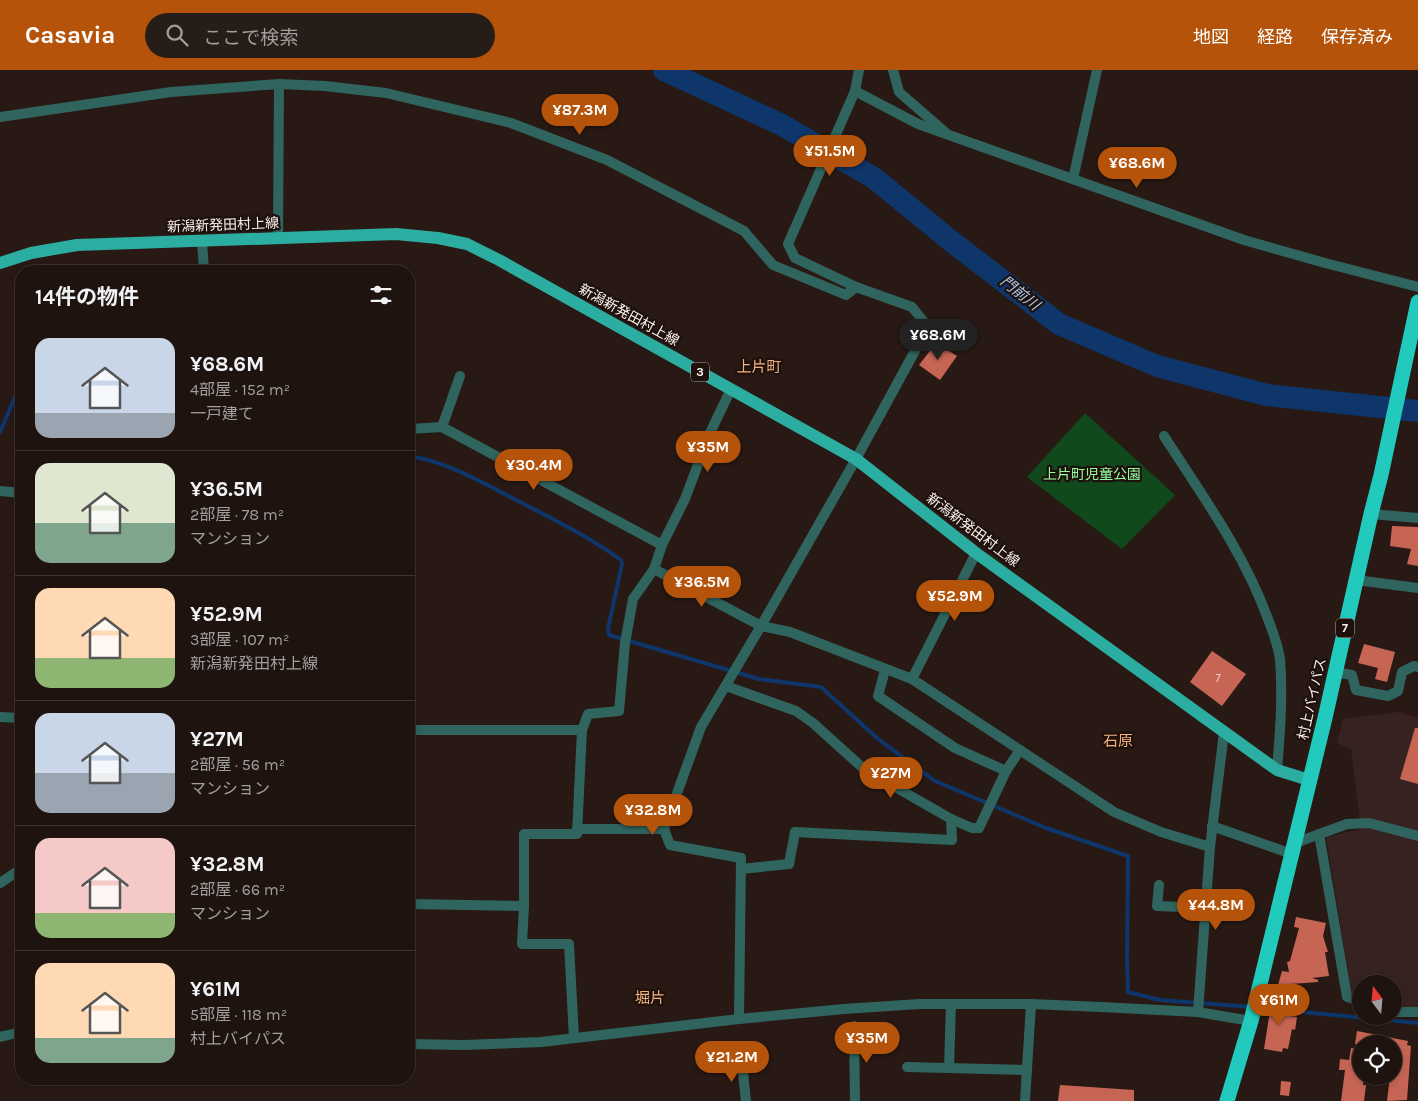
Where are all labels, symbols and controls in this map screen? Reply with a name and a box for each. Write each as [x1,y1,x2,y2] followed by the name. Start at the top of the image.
[145,13,495,58] search box
[25,21,115,49] text: Casavia
[163,21,191,49] icon: search
[1193,26,1229,48] text: 地図
[1257,26,1293,48] text: 経路
[1321,26,1393,48] text: 保存済み
[203,27,298,49] text: ここで検索
[539,93,621,136] pin: ¥87.3M
[552,100,608,119] text: ¥87.3M
[789,134,871,177] pin: ¥51.5M
[804,141,856,160] text: ¥51.5M
[1096,146,1178,189] pin: ¥68.6M
[1109,153,1165,172] text: ¥68.6M
[167,215,279,235] street label: 新潟新発田村上線
[997,272,1045,315] water label: 門前川
[576,280,682,350] street label: 新潟新発田村上線
[367,281,395,309] icon: filters
[35,285,139,309] text: 14件の物件
[897,318,979,361] pin: ¥68.6M
[910,325,966,344] text: ¥68.6M
[190,352,264,376] text: ¥68.6M
[75,358,135,418] icon: home
[736,358,782,376] district label: 上片町
[691,362,709,382] road number: 3
[190,380,290,399] text: 4部屋 · 152 m²
[190,404,254,423] text: 一戸建て
[678,430,738,473] pin: ¥35M
[687,437,729,456] text: ¥35M
[493,448,575,491] pin: ¥30.4M
[506,455,562,474] text: ¥30.4M
[1043,466,1141,483] park label: 上片町児童公園
[190,477,263,501] text: ¥36.5M
[75,483,135,543] icon: home
[923,490,1023,570] street label: 新潟新発田村上線
[190,505,284,524] text: 2部屋 · 78 m²
[190,529,270,548] text: マンション
[661,566,743,608] pin: ¥36.5M
[674,572,730,591] text: ¥36.5M
[914,580,996,622] pin: ¥52.9M
[927,586,983,605] text: ¥52.9M
[190,602,263,626] text: ¥52.9M
[75,608,135,668] icon: home
[1336,618,1354,638] road number: 7
[190,630,289,649] text: 3部屋 · 107 m²
[190,654,318,673] text: 新潟新発田村上線
[1294,656,1330,742] street label: 村上バイパス
[1215,672,1221,685] house number: 7
[190,727,244,751] text: ¥27M
[1103,732,1133,750] district label: 石原
[75,733,135,793] icon: home
[190,755,285,774] text: 2部屋 · 56 m²
[861,756,921,799] pin: ¥27M
[870,763,912,782] text: ¥27M
[190,779,270,798] text: マンション
[612,794,694,836] pin: ¥32.8M
[625,800,681,819] text: ¥32.8M
[190,852,265,876] text: ¥32.8M
[75,858,135,918] icon: home
[190,880,285,899] text: 2部屋 · 66 m²
[1175,888,1257,931] pin: ¥44.8M
[1188,895,1244,914] text: ¥44.8M
[190,904,270,923] text: マンション
[1352,975,1402,1025] north arrow
[1352,975,1402,1085] map controls
[190,977,241,1001] text: ¥61M
[75,983,135,1043] icon: home
[1249,984,1309,1026] pin: ¥61M
[635,989,665,1007] district label: 堀片
[1260,990,1298,1009] text: ¥61M
[190,1005,287,1024] text: 5部屋 · 118 m²
[837,1022,897,1064] pin: ¥35M
[846,1028,888,1047] text: ¥35M
[190,1029,286,1048] text: 村上バイパス
[1352,1035,1402,1085] button: locate
[691,1040,773,1083] pin: ¥21.2M
[706,1047,758,1066] text: ¥21.2M

